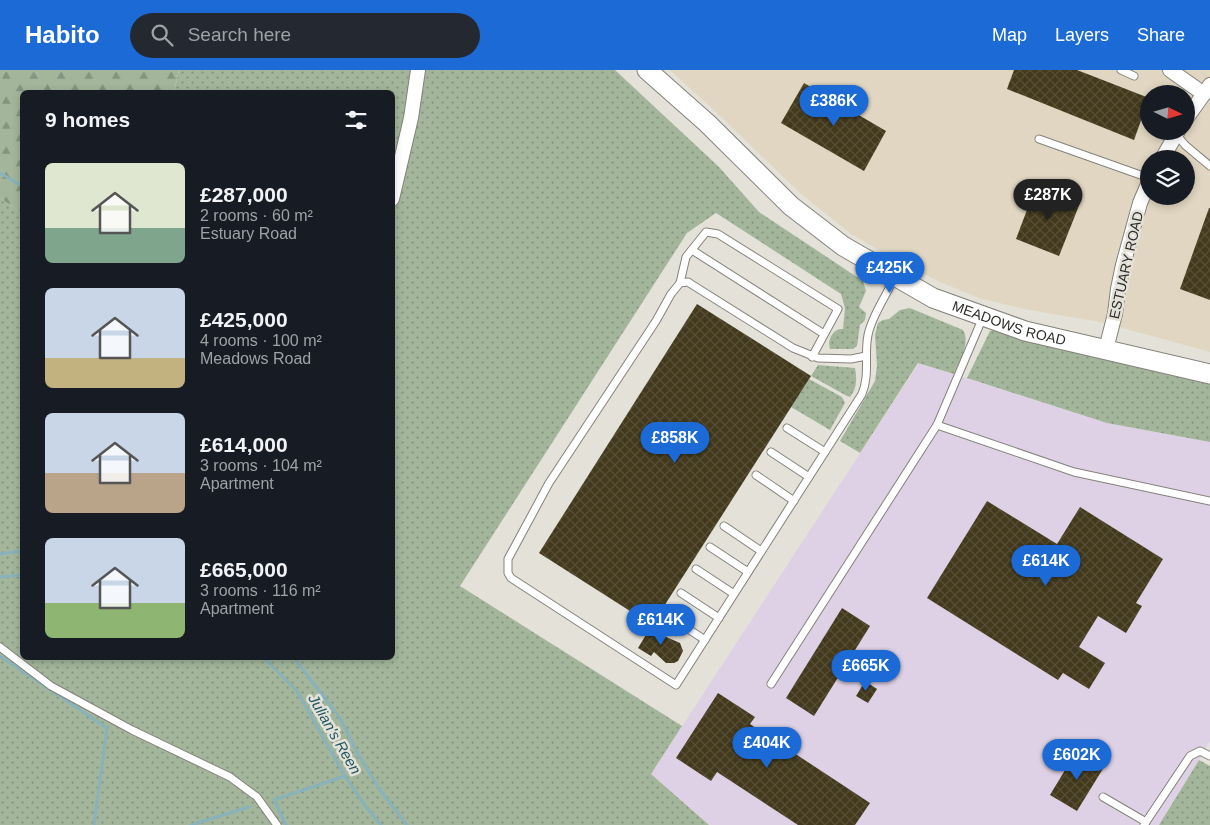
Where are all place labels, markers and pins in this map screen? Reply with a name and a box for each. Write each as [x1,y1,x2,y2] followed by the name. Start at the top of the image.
[799,85,869,127] pin: £386K
[1013,178,1083,221] pin: £287K
[855,252,925,294] pin: £425K
[640,422,710,464] pin: £858K
[1011,544,1081,587] pin: £614K
[626,604,696,646] pin: £614K
[831,650,901,692] pin: £665K
[732,726,802,769] pin: £404K
[1042,738,1112,781] pin: £602K

